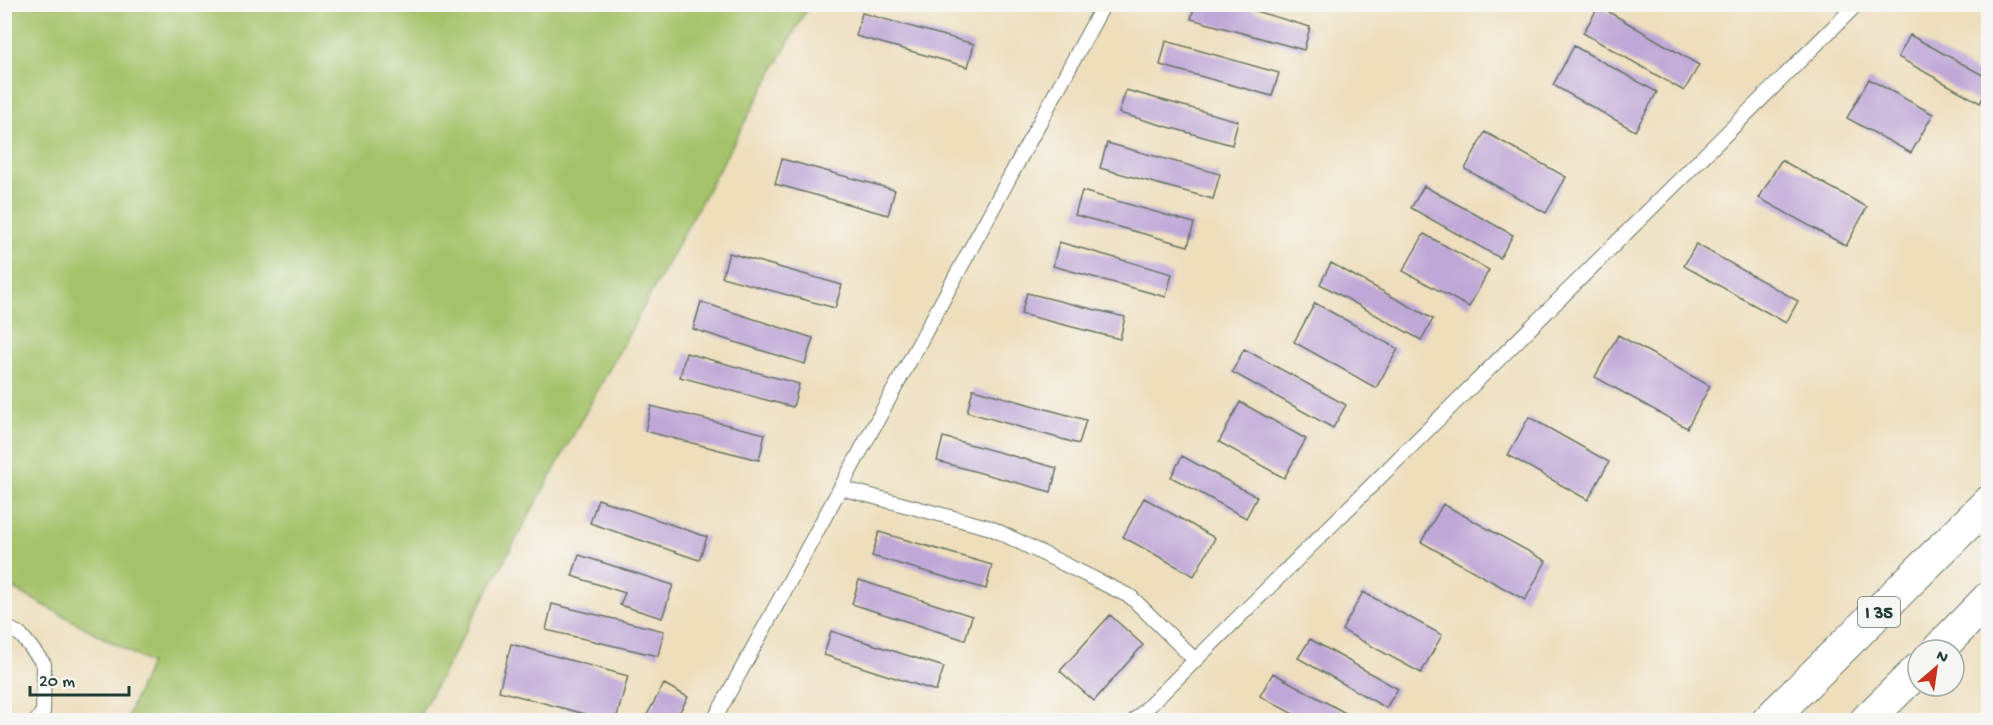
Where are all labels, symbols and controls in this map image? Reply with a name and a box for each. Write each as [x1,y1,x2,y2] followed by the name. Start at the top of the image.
[1858,597,1900,627] road number: I 35
[1906,638,1966,698] north arrow
[1932,647,1951,669] text: N
[30,659,129,697] scale bar
[39,672,75,693] text: 20 m

